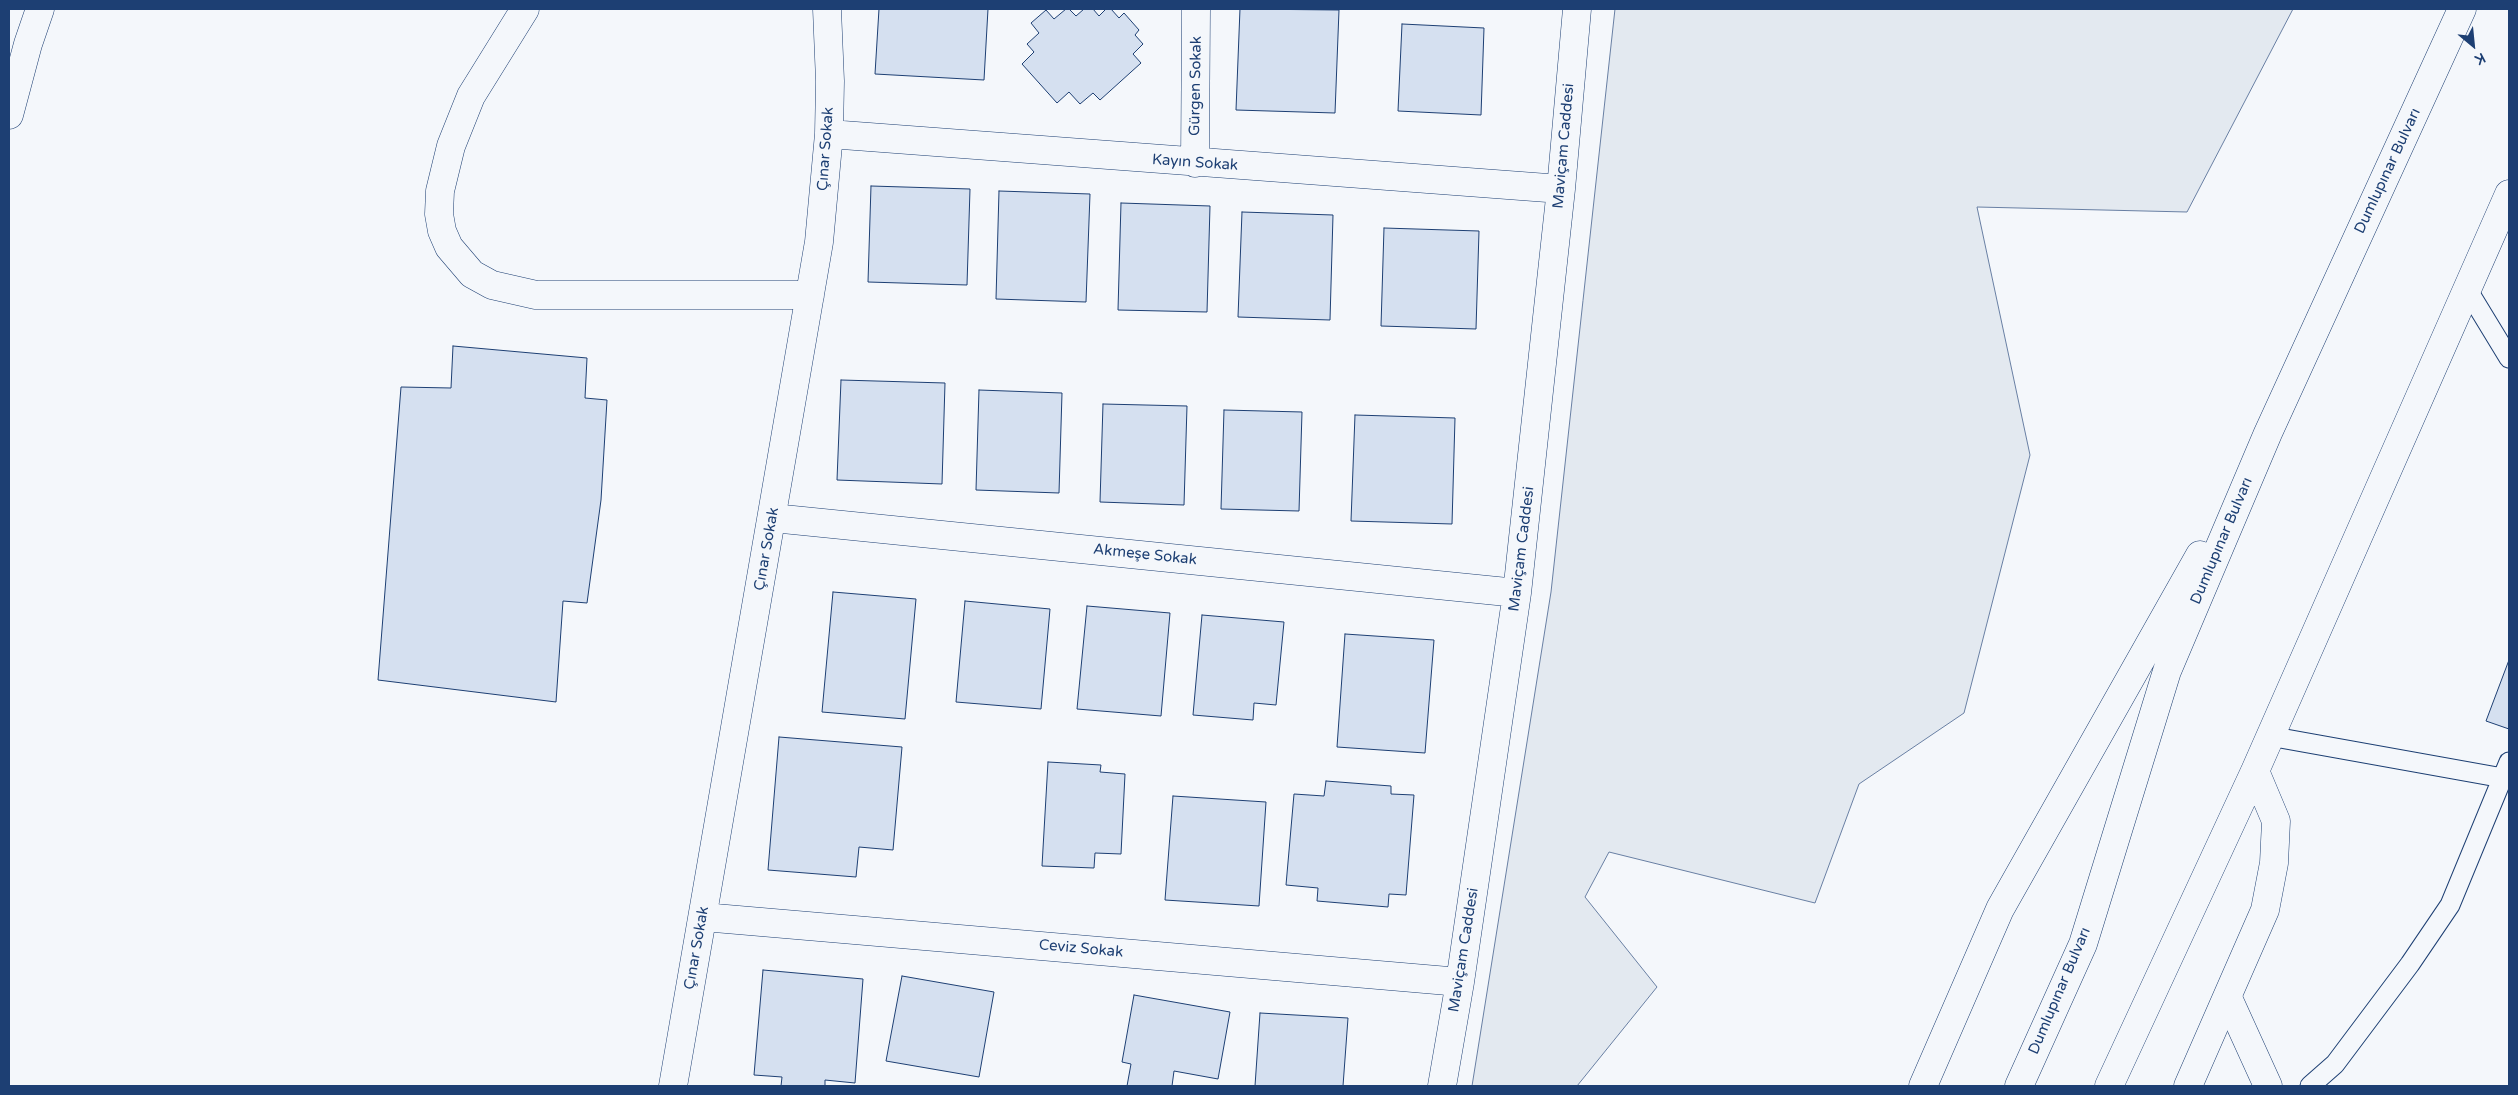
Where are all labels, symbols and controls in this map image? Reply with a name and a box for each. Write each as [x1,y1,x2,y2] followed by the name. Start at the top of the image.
[2448,20,2498,70] north arrow
[1186,36,1206,136] street label: Gürgen Sokak
[2472,49,2488,68] text: K
[1550,83,1578,209] street label: Maviçam Caddesi
[2351,105,2425,237] street label: Dumlupınar Bulvarı
[814,106,838,192] street label: Çınar Sokak
[1151,151,1239,175] street label: Kayın Sokak
[2187,475,2257,607] street label: Dumlupınar Bulvarı
[1505,485,1539,613] street label: Maviçam Caddesi
[751,506,783,592] street label: Çınar Sokak
[1092,541,1198,569] street label: Akmeşe Sokak
[1445,886,1483,1014] street label: Maviçam Caddesi
[681,905,713,991] street label: Çınar Sokak
[2025,925,2095,1057] street label: Dumlupınar Bulvarı
[1038,936,1124,962] street label: Ceviz Sokak

